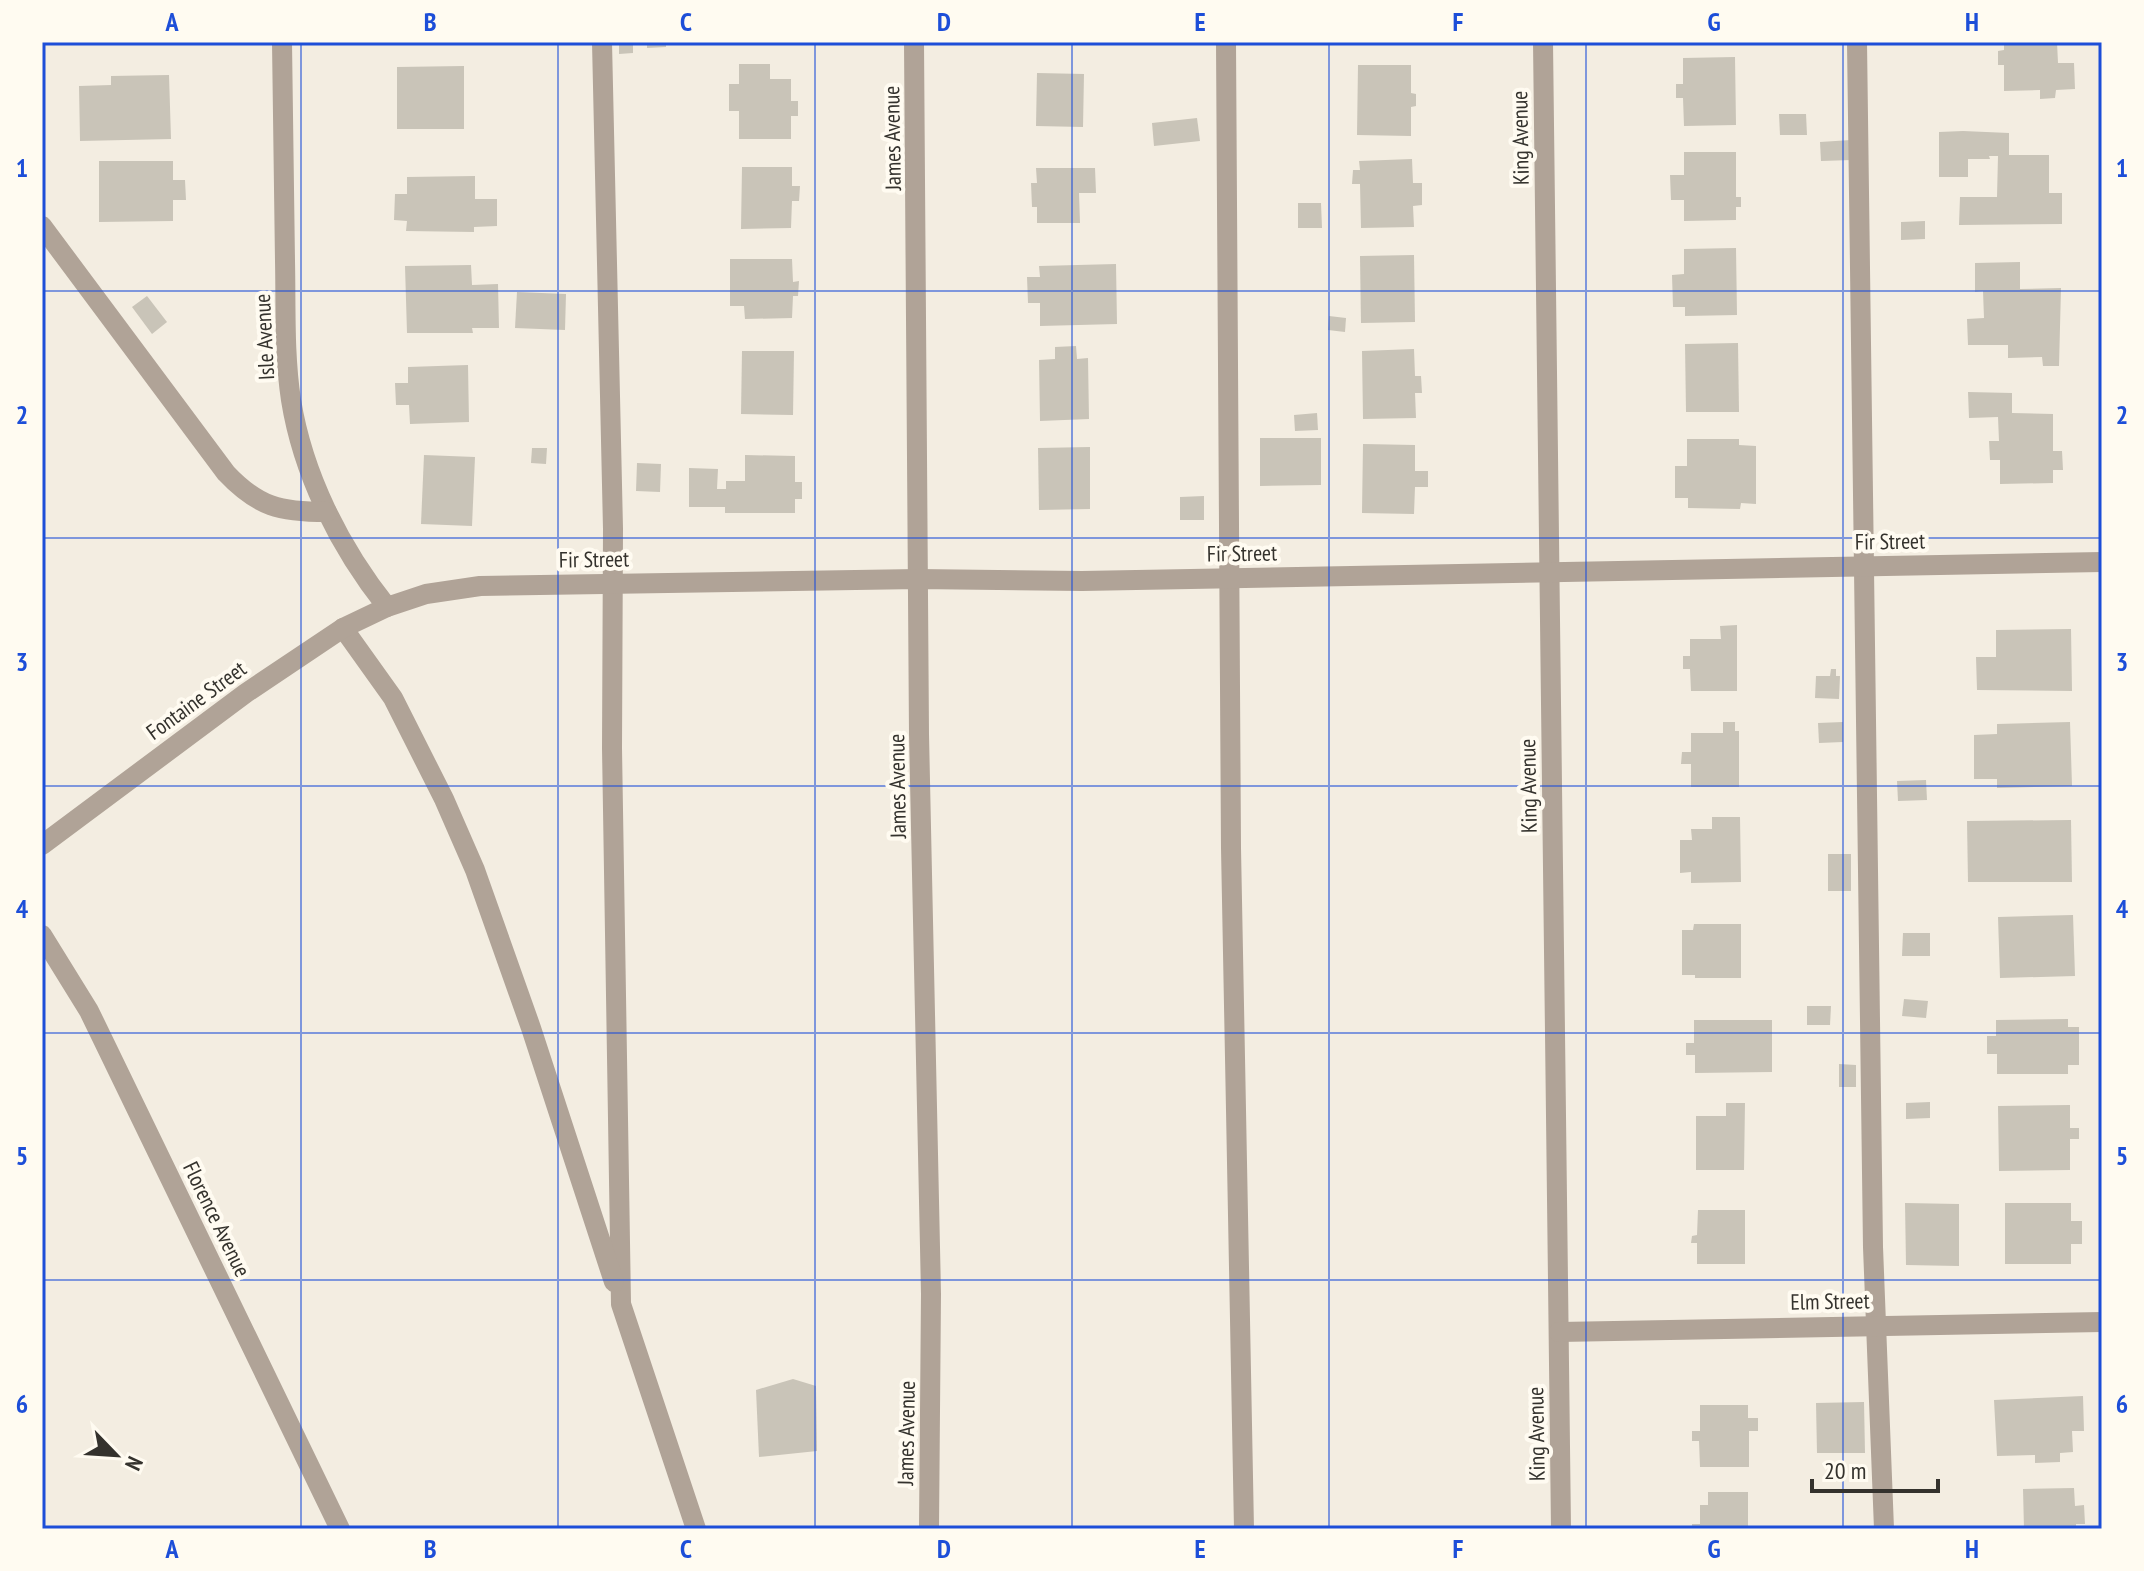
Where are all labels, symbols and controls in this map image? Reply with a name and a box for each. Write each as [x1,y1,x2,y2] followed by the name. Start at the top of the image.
[164,5,179,38] text: A
[424,5,437,38] text: B
[680,5,692,38] text: C
[937,5,951,38] text: D
[1194,5,1206,38] text: E
[1453,5,1464,38] text: F
[1707,5,1721,38] text: G
[1965,5,1979,38] text: H
[877,85,907,192] street label: James Avenue
[1505,91,1535,185] street label: King Avenue
[16,151,28,184] text: 1
[2116,151,2128,184] text: 1
[248,293,280,381] street label: Isle Avenue
[16,398,28,431] text: 2
[2116,398,2128,431] text: 2
[1855,526,1925,556] street label: Fir Street
[1207,538,1277,568] street label: Fir Street
[559,544,629,574] street label: Fir Street
[16,645,28,678] text: 3
[2116,645,2128,678] text: 3
[141,654,251,746] street label: Fontaine Street
[882,733,912,840] street label: James Avenue
[1513,739,1543,833] street label: King Avenue
[16,892,29,925] text: 4
[2116,892,2129,925] text: 4
[16,1139,28,1172] text: 5
[2116,1139,2128,1172] text: 5
[177,1157,257,1281] street label: Florence Avenue
[1790,1286,1870,1316] street label: Elm Street
[891,1380,921,1487] street label: James Avenue
[16,1387,28,1420] text: 6
[1521,1387,1551,1481] street label: King Avenue
[2116,1387,2128,1420] text: 6
[76,1415,156,1495] north arrow
[1812,1443,1938,1493] scale bar
[119,1452,149,1475] text: N
[1824,1455,1866,1486] text: 20 m
[164,1532,179,1565] text: A
[424,1532,437,1565] text: B
[680,1532,692,1565] text: C
[937,1532,951,1565] text: D
[1194,1532,1206,1565] text: E
[1453,1532,1464,1565] text: F
[1707,1532,1721,1565] text: G
[1965,1532,1979,1565] text: H

